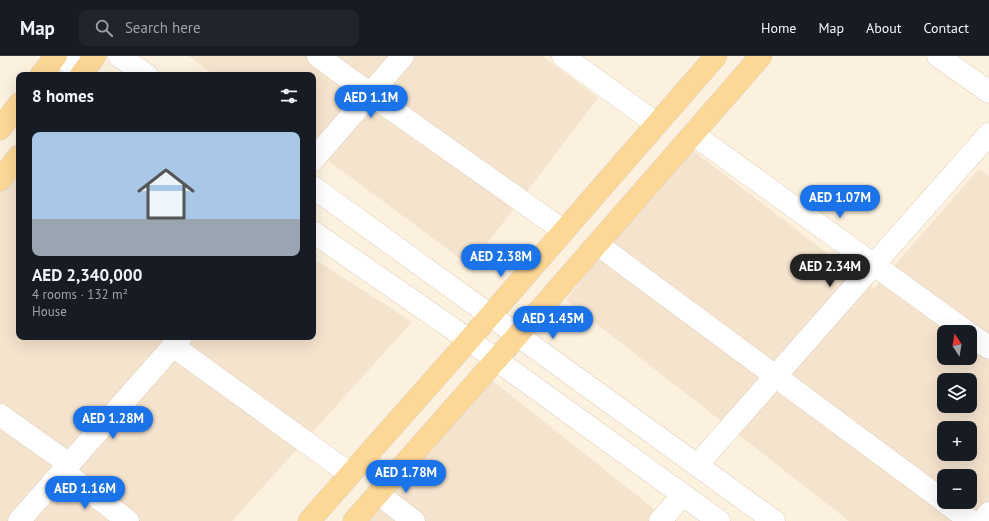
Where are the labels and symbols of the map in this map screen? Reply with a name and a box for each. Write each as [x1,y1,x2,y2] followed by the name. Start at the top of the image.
[330,85,412,119] pin: AED 1.1M
[794,185,886,219] pin: AED 1.07M
[455,244,547,278] pin: AED 2.38M
[784,254,876,288] pin: AED 2.34M
[507,306,599,340] pin: AED 1.45M
[937,325,977,365] north arrow
[67,406,159,440] pin: AED 1.28M
[360,460,452,494] pin: AED 1.78M
[39,476,131,510] pin: AED 1.16M

